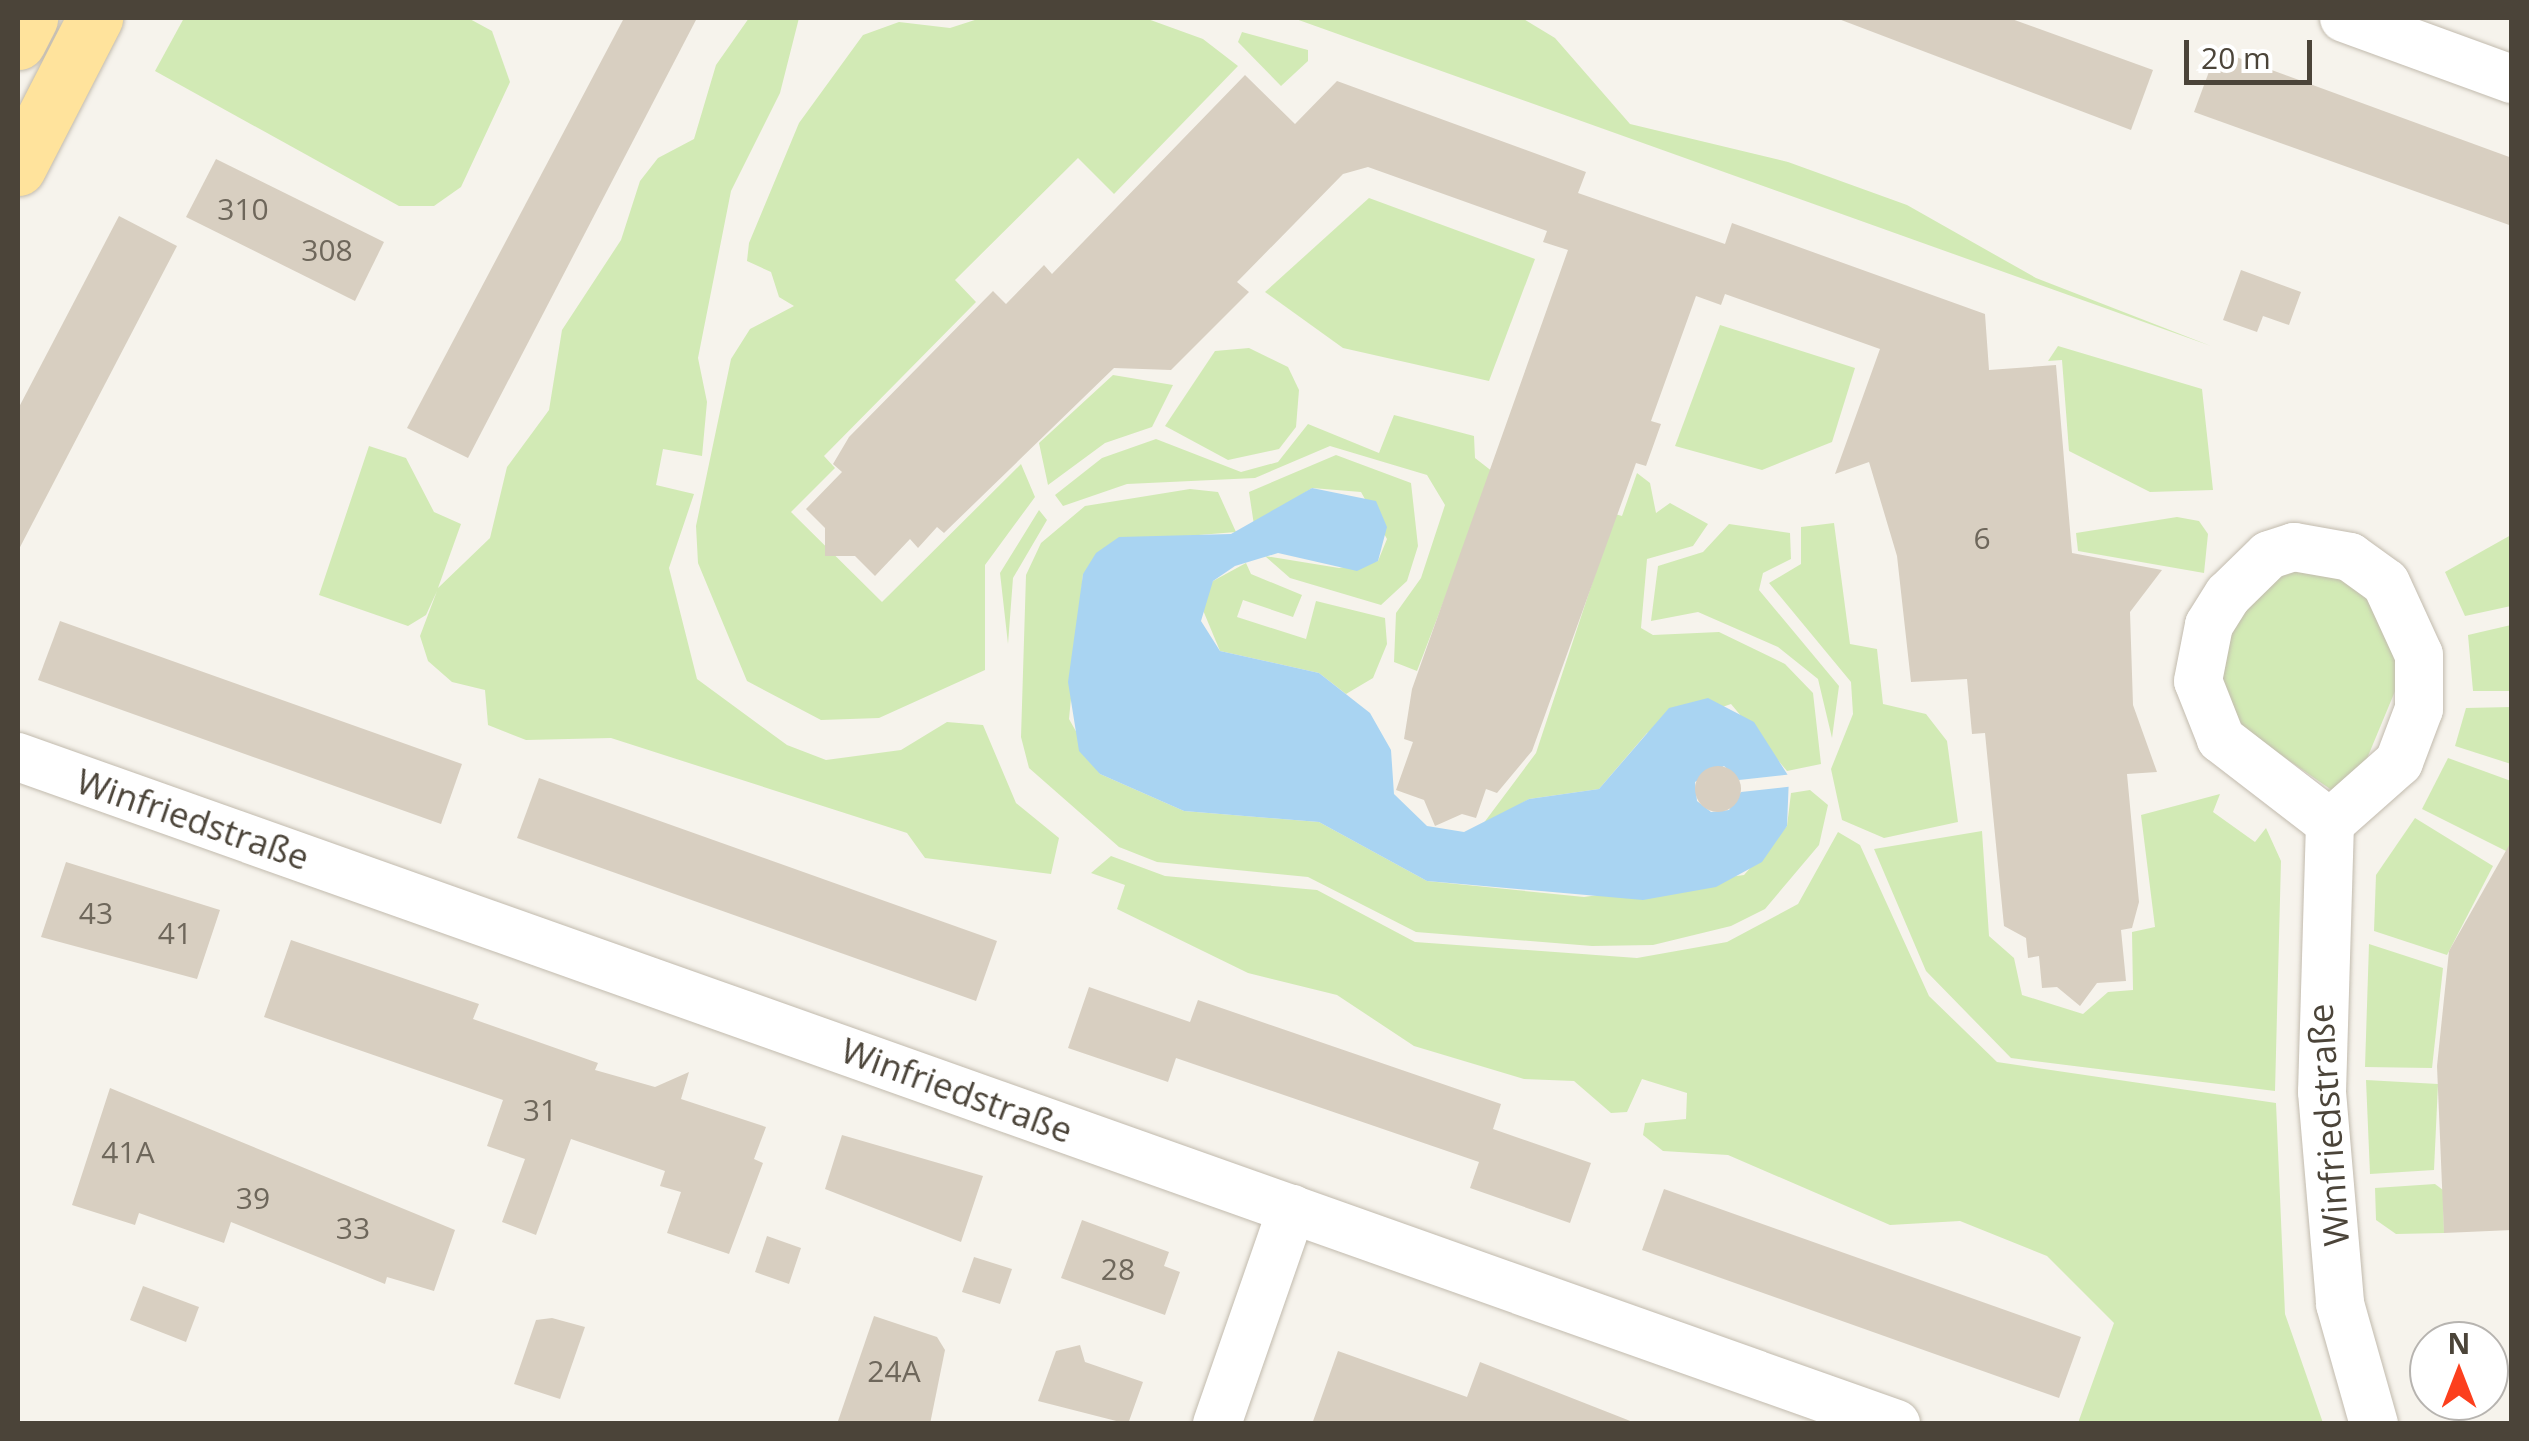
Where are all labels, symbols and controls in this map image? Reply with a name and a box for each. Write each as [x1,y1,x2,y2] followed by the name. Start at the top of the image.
[2189,20,2316,82] scale bar
[2201,37,2271,78] text: 20 m
[217,191,269,227] house number: 310
[301,232,353,268] house number: 308
[1973,520,1991,556] house number: 6
[71,760,315,878] street label: Winfriedstraße
[79,895,113,931] house number: 43
[158,915,192,951] house number: 41
[2299,1002,2357,1248] street label: Winfriedstraße
[836,1029,1078,1151] street label: Winfriedstraße
[523,1092,557,1128] house number: 31
[101,1134,155,1170] house number: 41A
[236,1180,270,1216] house number: 39
[336,1210,370,1246] house number: 33
[1101,1251,1135,1287] house number: 28
[2409,1321,2509,1421] north arrow
[2448,1324,2470,1362] text: N
[867,1353,921,1389] house number: 24A

